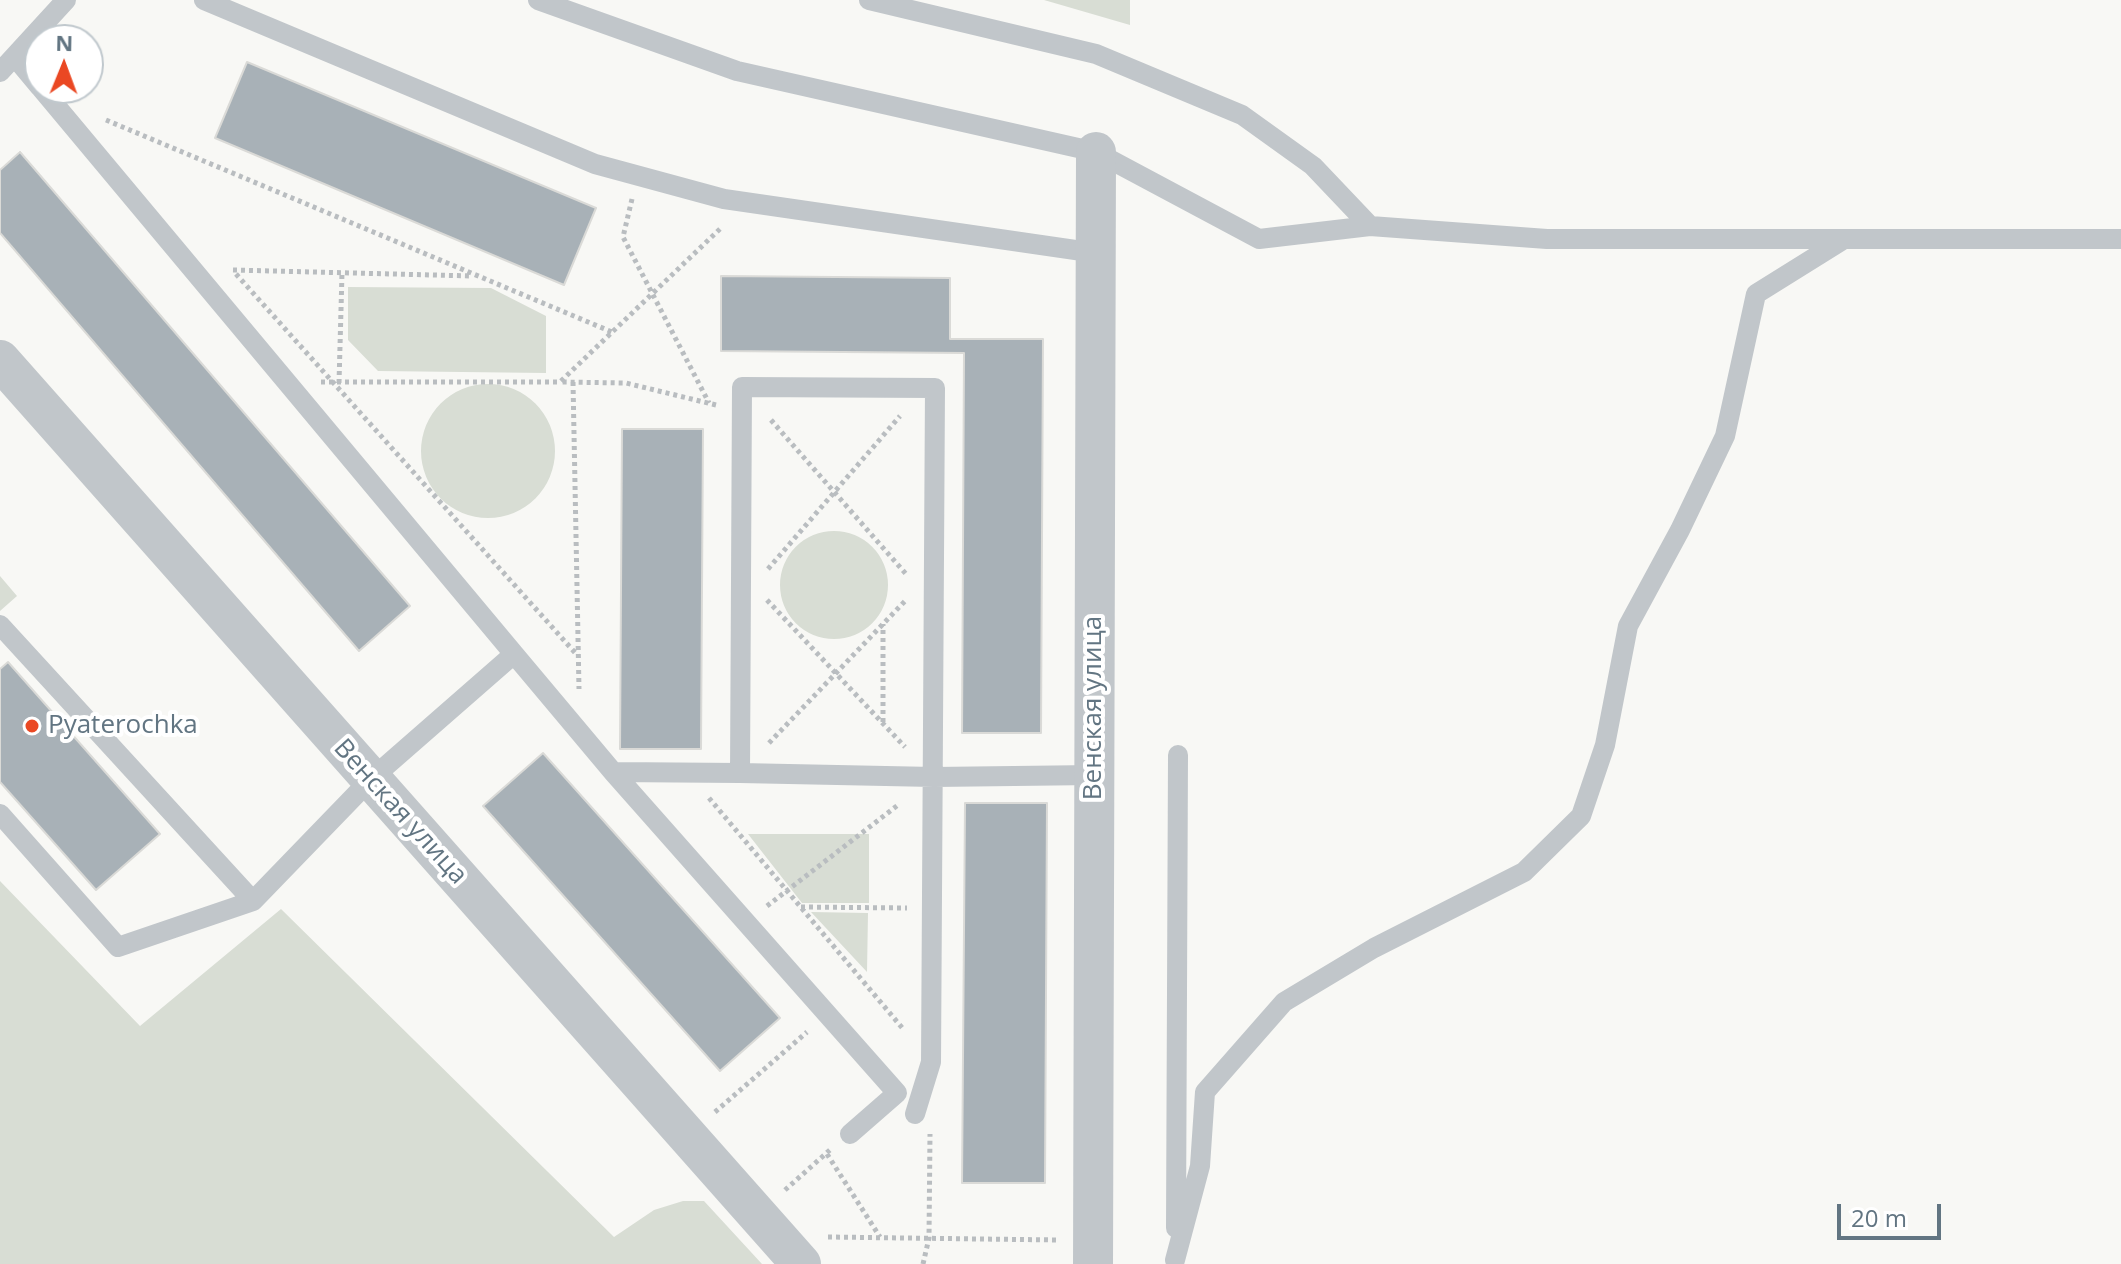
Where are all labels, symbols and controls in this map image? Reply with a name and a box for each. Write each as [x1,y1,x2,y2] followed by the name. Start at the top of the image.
[24,24,104,104] north arrow
[55,27,74,57] text: N
[1078,616,1110,800] street label: Венская улица
[48,710,198,742] place label: Pyaterochka
[23,717,41,735] marker: Pyaterochka
[327,733,473,891] street label: Венская улица
[1841,1188,1945,1238] scale bar
[1851,1201,1907,1234] text: 20 m

